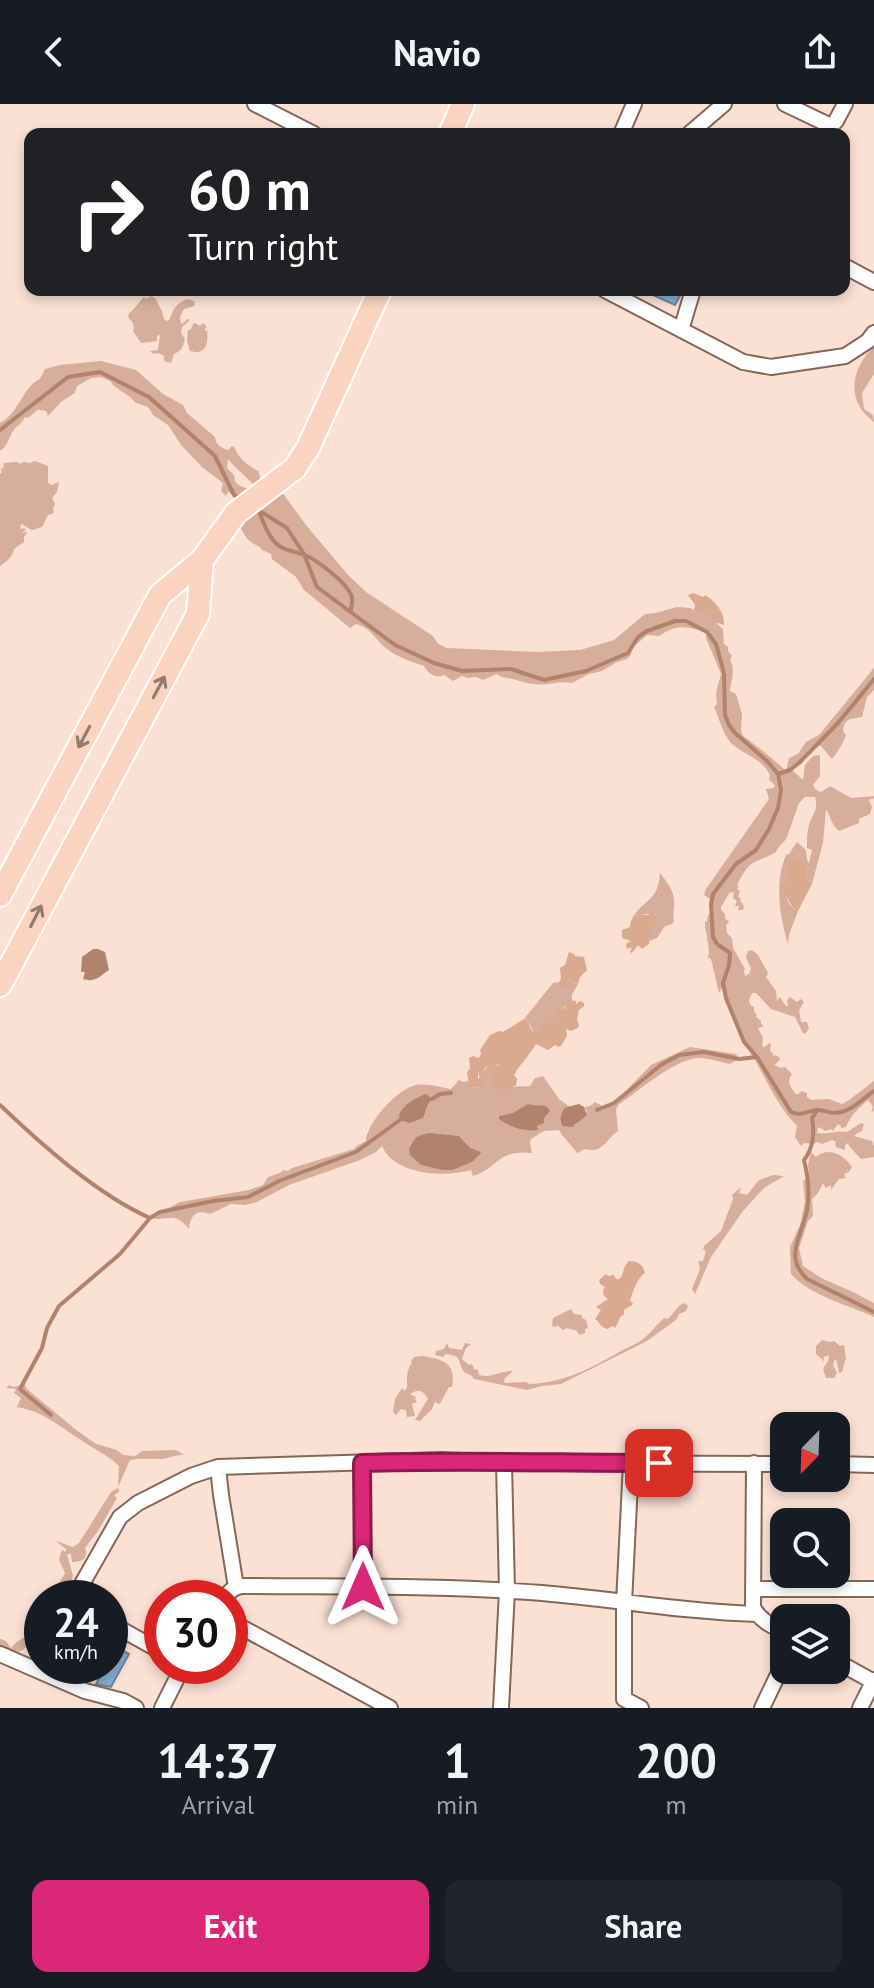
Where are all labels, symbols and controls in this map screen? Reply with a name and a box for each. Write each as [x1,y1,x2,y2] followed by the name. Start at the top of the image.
[393,29,481,76] text: Navio
[32,30,76,74] icon: back
[798,30,842,74] icon: share
[188,153,311,225] text: 60 m
[56,160,160,264] icon: right
[188,223,338,270] text: Turn right
[151,676,167,699] one-way arrow
[76,725,91,749] one-way arrow
[29,905,44,929] one-way arrow
[770,1412,850,1492] north arrow
[770,1412,850,1684] map controls
[625,1429,693,1497] pin
[637,1441,681,1485] icon: arrive
[770,1508,850,1588] button: search
[321,1545,405,1629] position arrow
[144,1580,248,1684] speed limit sign: 30
[53,1596,99,1648] text: 24
[770,1604,850,1684] button: layers
[54,1639,98,1665] text: km/h
[157,1729,279,1791] text: 14:37
[443,1729,471,1791] text: 1
[635,1729,717,1791] text: 200
[182,1788,254,1821] text: Arrival
[436,1788,478,1821] text: min
[666,1788,687,1821] text: m
[32,1880,429,1972] button: Exit
[445,1880,842,1972] button: Share

